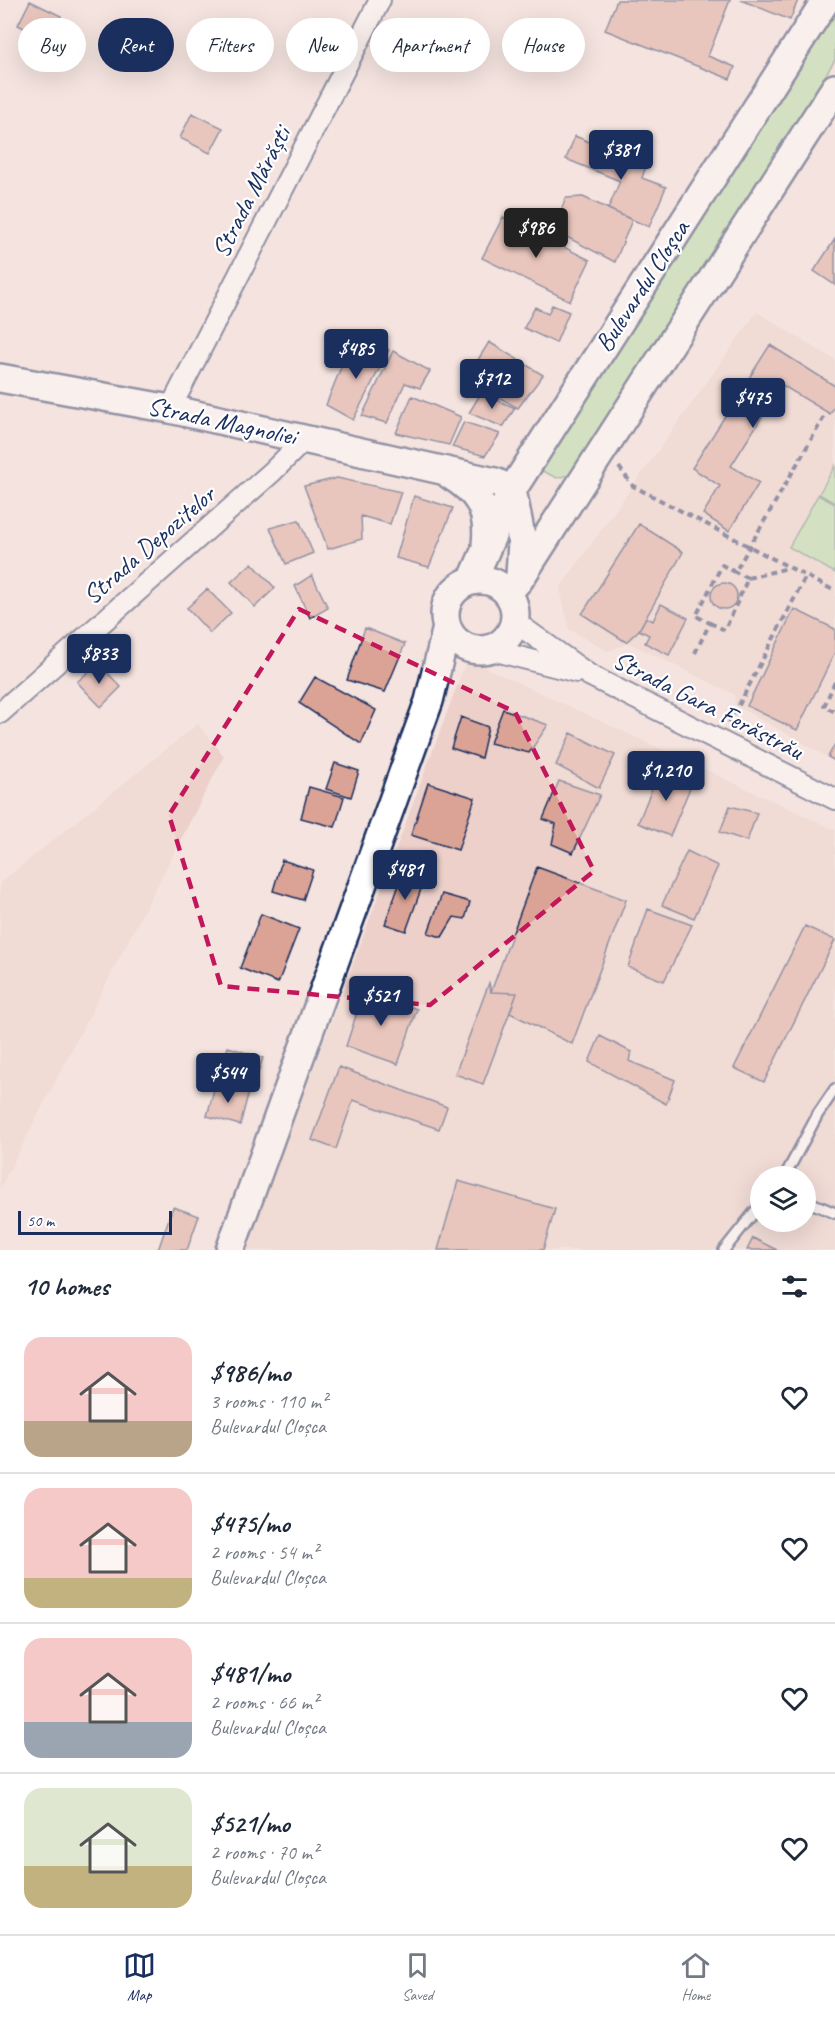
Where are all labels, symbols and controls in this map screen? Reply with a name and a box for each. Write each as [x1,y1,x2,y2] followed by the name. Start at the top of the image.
[18,18,86,72] chip: Buy
[98,18,174,72] chip: Rent
[186,18,274,72] chip: Filters
[286,18,358,72] chip: New
[370,18,490,72] chip: Apartment
[502,18,585,72] chip: House
[204,118,300,263] street label: Strada Mărăști
[585,130,657,181] pin: $381
[603,137,639,162] text: $381
[500,208,572,259] pin: $986
[587,213,698,358] street label: Bulevardul Cloșca
[518,215,554,240] text: $986
[320,329,392,380] pin: $485
[338,336,374,361] text: $485
[456,359,528,410] pin: $712
[474,366,510,391] text: $712
[717,378,789,429] pin: $475
[735,385,771,410] text: $475
[144,389,303,454] street label: Strada Magnoliei
[76,477,223,612] street label: Strada Depozitelor
[63,634,135,685] pin: $833
[81,641,117,666] text: $833
[608,643,810,768] street label: Strada Gara Ferăstrău
[617,751,715,802] pin: $1,210
[642,758,690,783] text: $1,210
[369,850,441,901] pin: $481
[387,857,423,882] text: $481
[345,976,417,1027] pin: $521
[363,983,399,1008] text: $521
[192,1053,264,1104] pin: $544
[210,1060,246,1085] text: $544
[750,1166,816,1232] map controls
[750,1166,816,1232] button: layers
[18,1208,172,1236] scale bar
[27,1211,54,1231] text: 50 m
[24,1270,109,1303] text: 10 homes
[778,1270,811,1303] icon: filters
[210,1356,290,1389] text: $986/mo
[72,1361,144,1433] icon: home
[778,1381,811,1414] icon: heart
[210,1389,327,1414] text: 3 rooms · 110 m²
[210,1414,326,1439] text: Bulevardul Cloșca
[210,1507,290,1540] text: $475/mo
[72,1512,144,1584] icon: home
[778,1532,811,1565] icon: heart
[210,1540,318,1565] text: 2 rooms · 54 m²
[210,1565,326,1590] text: Bulevardul Cloșca
[210,1657,290,1690] text: $481/mo
[72,1662,144,1734] icon: home
[778,1682,811,1715] icon: heart
[210,1690,318,1715] text: 2 rooms · 66 m²
[210,1715,326,1740] text: Bulevardul Cloșca
[210,1807,290,1840] text: $521/mo
[72,1812,144,1884] icon: home
[778,1832,811,1865] icon: heart
[210,1840,318,1865] text: 2 rooms · 70 m²
[210,1865,326,1890] text: Bulevardul Cloșca
[123,1949,156,2005] tab: Map
[401,1949,434,2005] tab: Saved
[679,1949,712,2005] tab: Home

